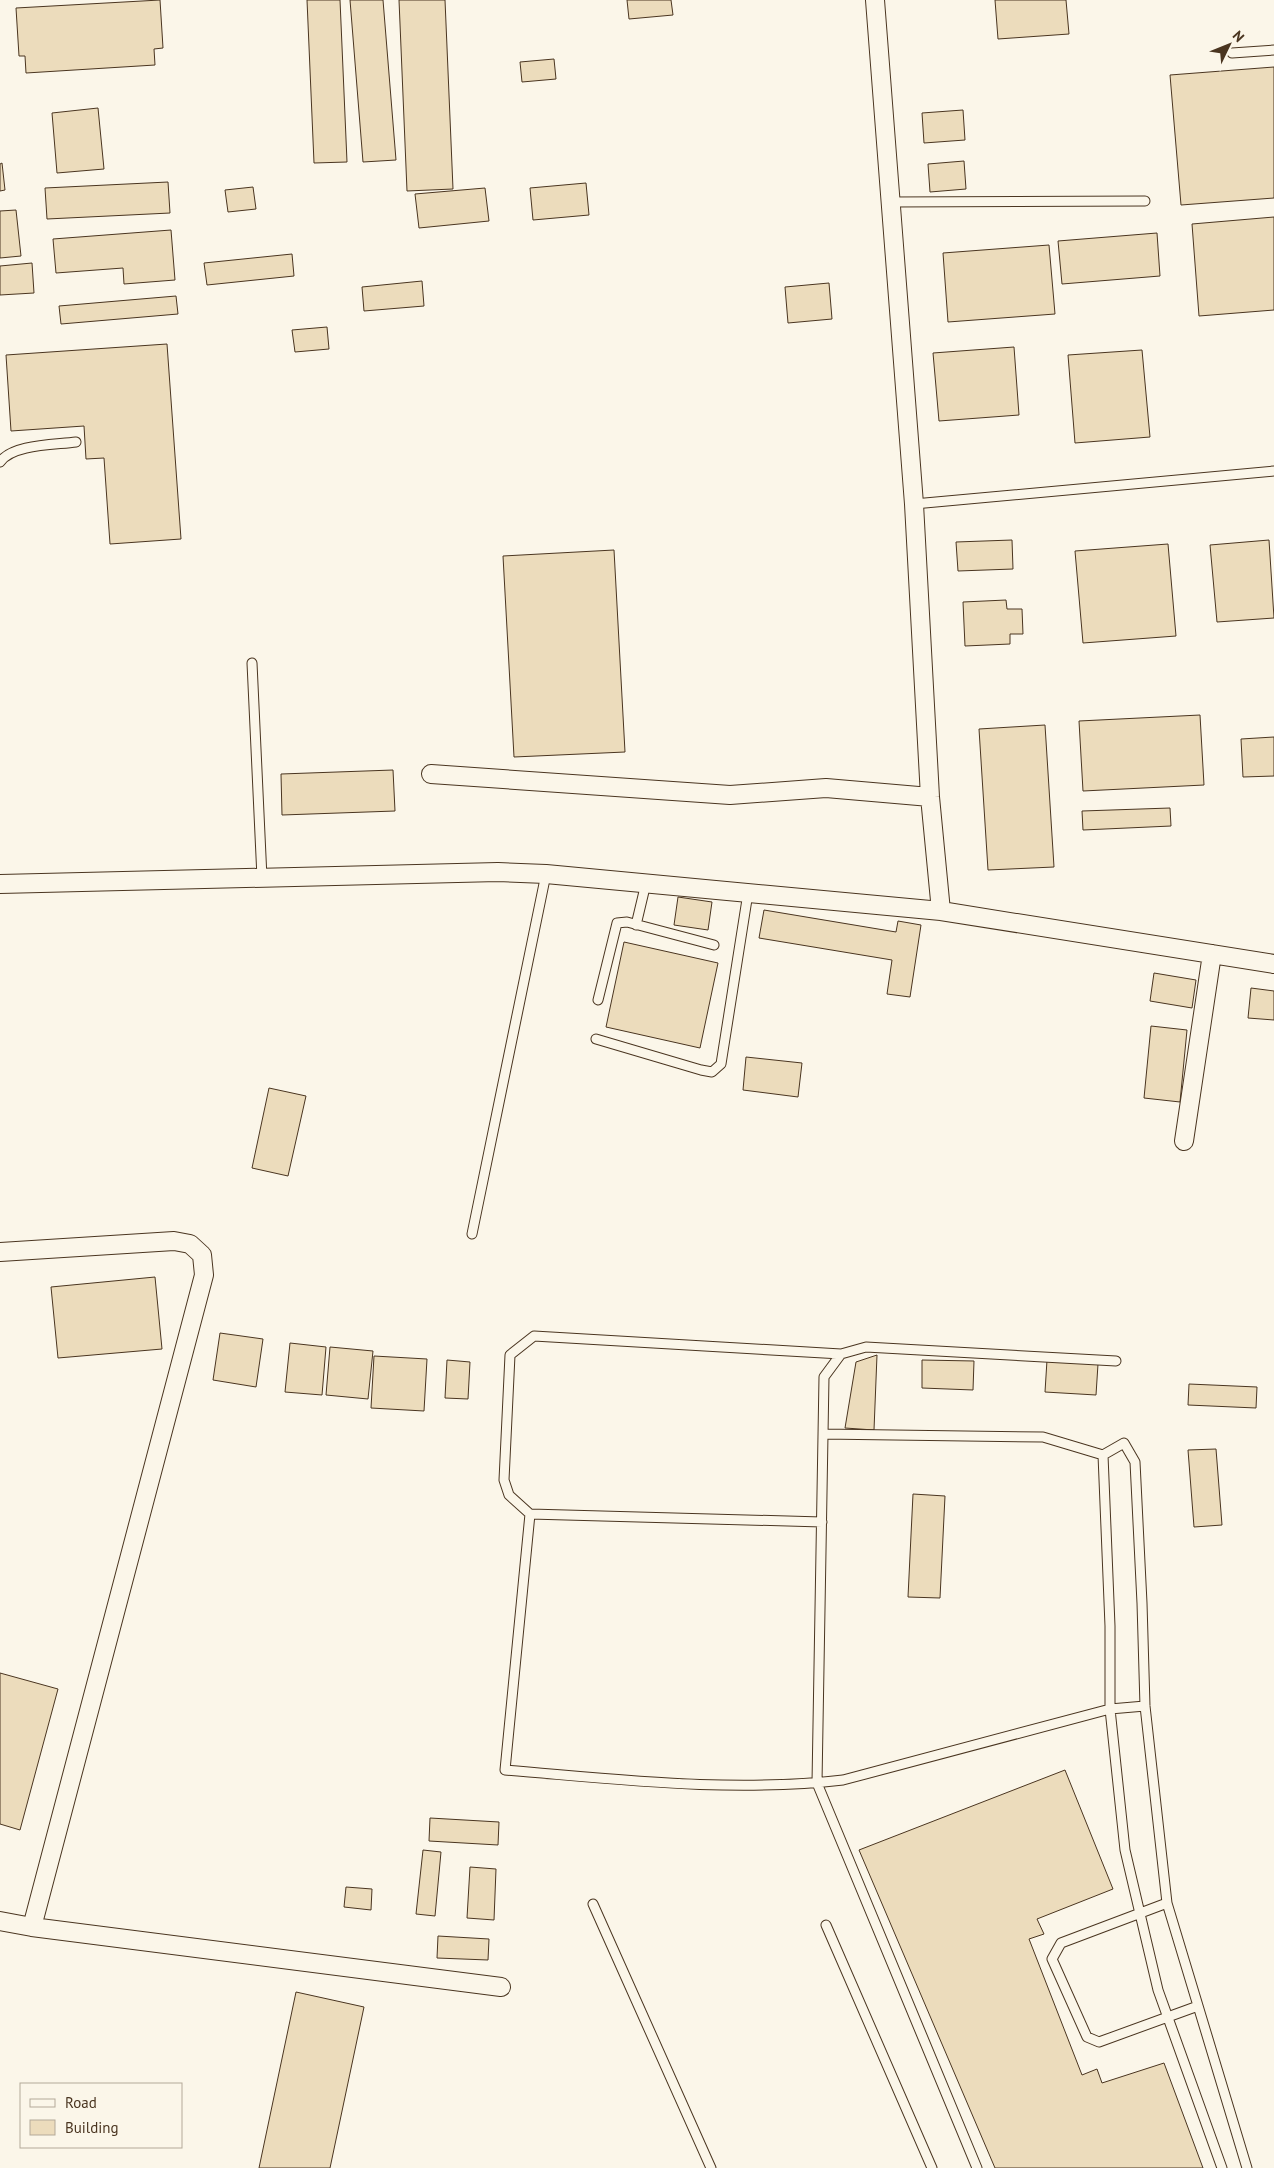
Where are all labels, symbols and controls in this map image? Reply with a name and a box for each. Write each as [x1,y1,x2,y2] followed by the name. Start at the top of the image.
[1204,20,1254,70] north arrow
[1229,27,1248,46] text: N
[20,2083,182,2148] legend
[65,2093,97,2112] text: Road
[65,2118,119,2137] text: Building

